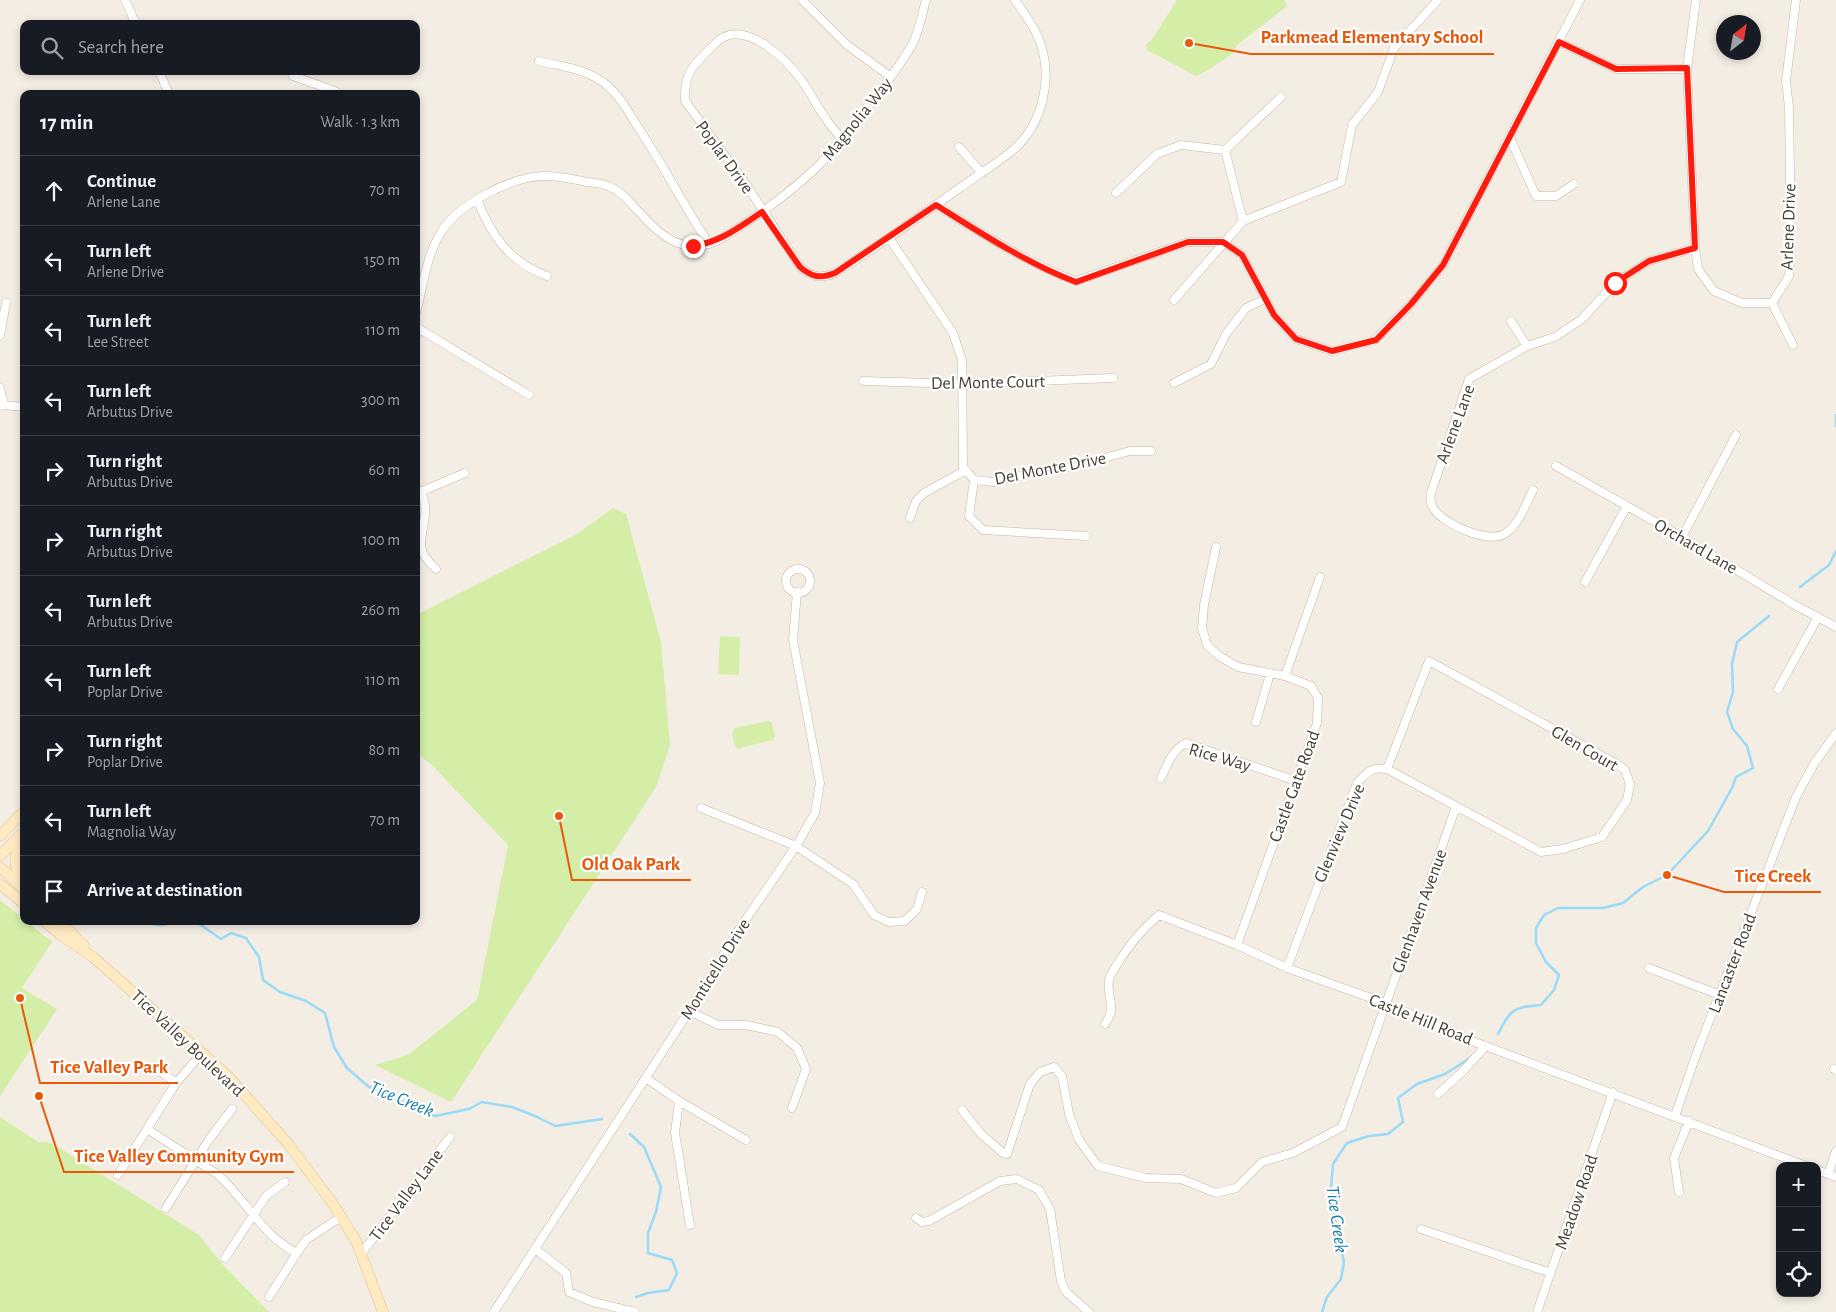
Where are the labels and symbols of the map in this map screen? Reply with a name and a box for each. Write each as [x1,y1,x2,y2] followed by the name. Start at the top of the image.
[1716,15,1761,60] north arrow
[1251,20,1494,54] callout: Parkmead Elementary School
[1260,28,1484,47] text: Parkmead Elementary School
[819,75,896,164] street label: Magnolia Way
[692,118,757,197] street label: Poplar Drive
[1778,183,1800,271] street label: Arlene Drive
[682,235,705,258] route end
[1604,272,1627,295] route start
[931,373,1046,393] street label: Del Monte Court
[1433,382,1479,466] street label: Arlene Lane
[993,449,1108,489] street label: Del Monte Drive
[1651,516,1740,578] street label: Orchard Lane
[1548,723,1621,775] street label: Glen Court
[1266,728,1323,845] street label: Castle Gate Road
[1187,741,1253,775] street label: Rice Way
[1311,781,1369,885] street label: Glenview Drive
[572,846,691,880] callout: Old Oak Park
[1389,847,1451,976] street label: Glenhaven Avenue
[582,855,681,874] text: Old Oak Park
[1724,858,1821,892] callout: Tice Creek
[1734,867,1812,886] text: Tice Creek
[1706,911,1760,1016] street label: Lancaster Road
[678,916,754,1023] street label: Monticello Drive
[127,987,247,1101] street label: Tice Valley Boulevard
[1366,991,1475,1049] street label: Castle Hill Road
[40,1049,178,1083] callout: Tice Valley Park
[50,1058,169,1077] text: Tice Valley Park
[366,1078,437,1121] water label: Tice Creek
[64,1138,294,1172] callout: Tice Valley Community Gym
[367,1146,447,1245] street label: Tice Valley Lane
[74,1147,284,1166] text: Tice Valley Community Gym
[1552,1152,1602,1252] street label: Meadow Road
[1322,1184,1351,1254] water label: Tice Creek

